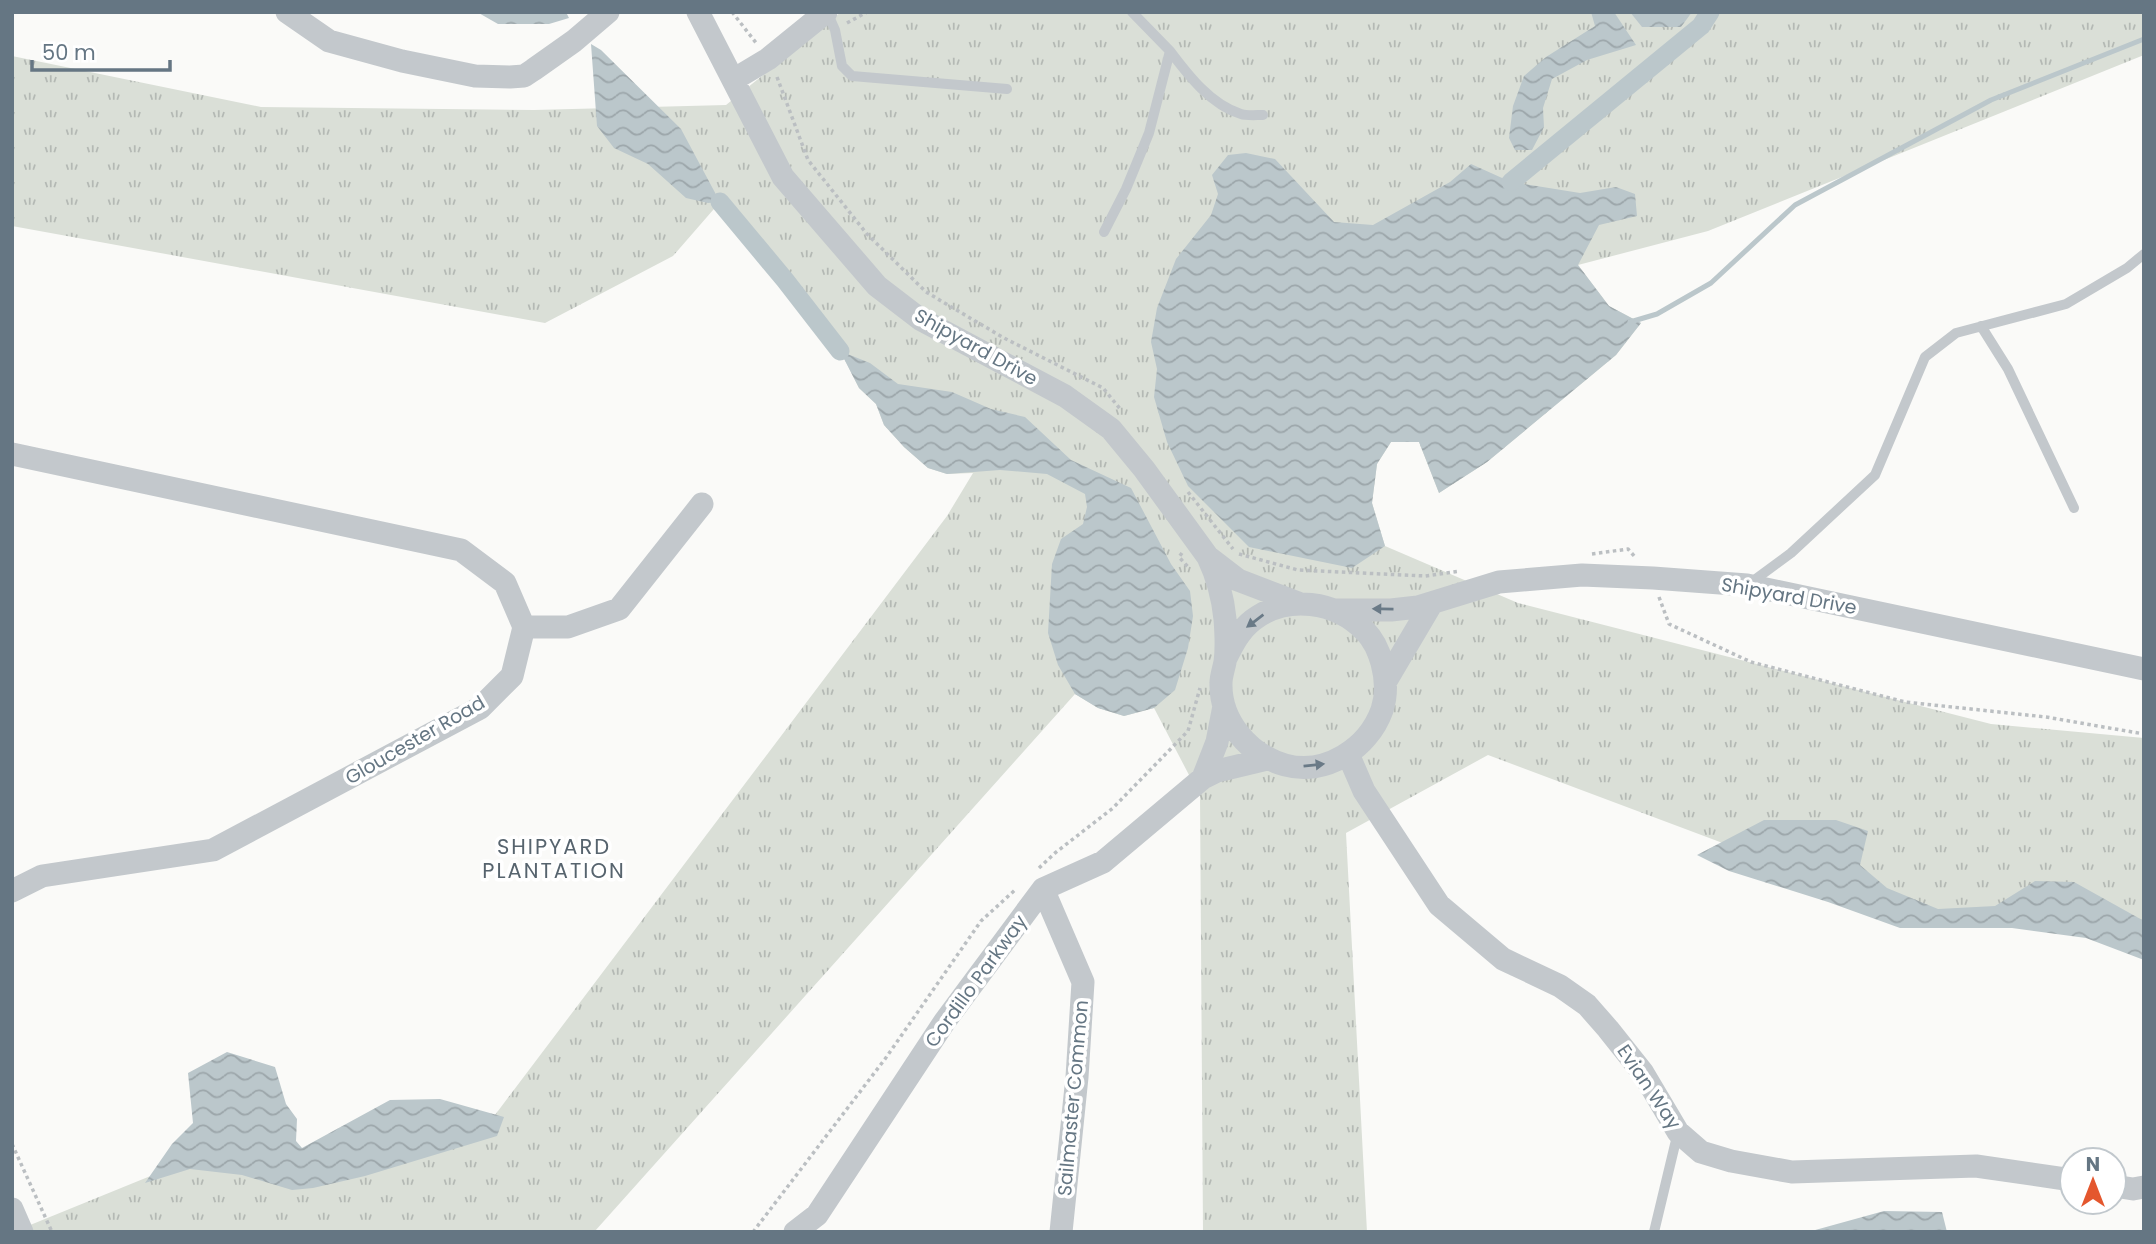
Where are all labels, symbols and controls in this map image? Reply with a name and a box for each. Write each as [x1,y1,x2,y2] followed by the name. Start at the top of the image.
[32,28,170,72] scale bar
[42,38,96,67] text: 50 m
[910,302,1042,392] street label: Shipyard Drive
[1719,571,1859,621] street label: Shipyard Drive
[1372,604,1394,615] one-way arrow
[1246,614,1264,629] one-way arrow
[340,689,490,791] street label: Gloucester Road
[1303,760,1325,771] one-way arrow
[482,832,626,885] district label: SHIPYARD PLANTATION
[919,909,1033,1053] street label: Cordillo Parkway
[1051,999,1095,1197] street label: Sailmaster Common
[1611,1039,1688,1135] street label: Evian Way
[2058,1146,2128,1216] north arrow
[2086,1151,2100,1178] text: N

